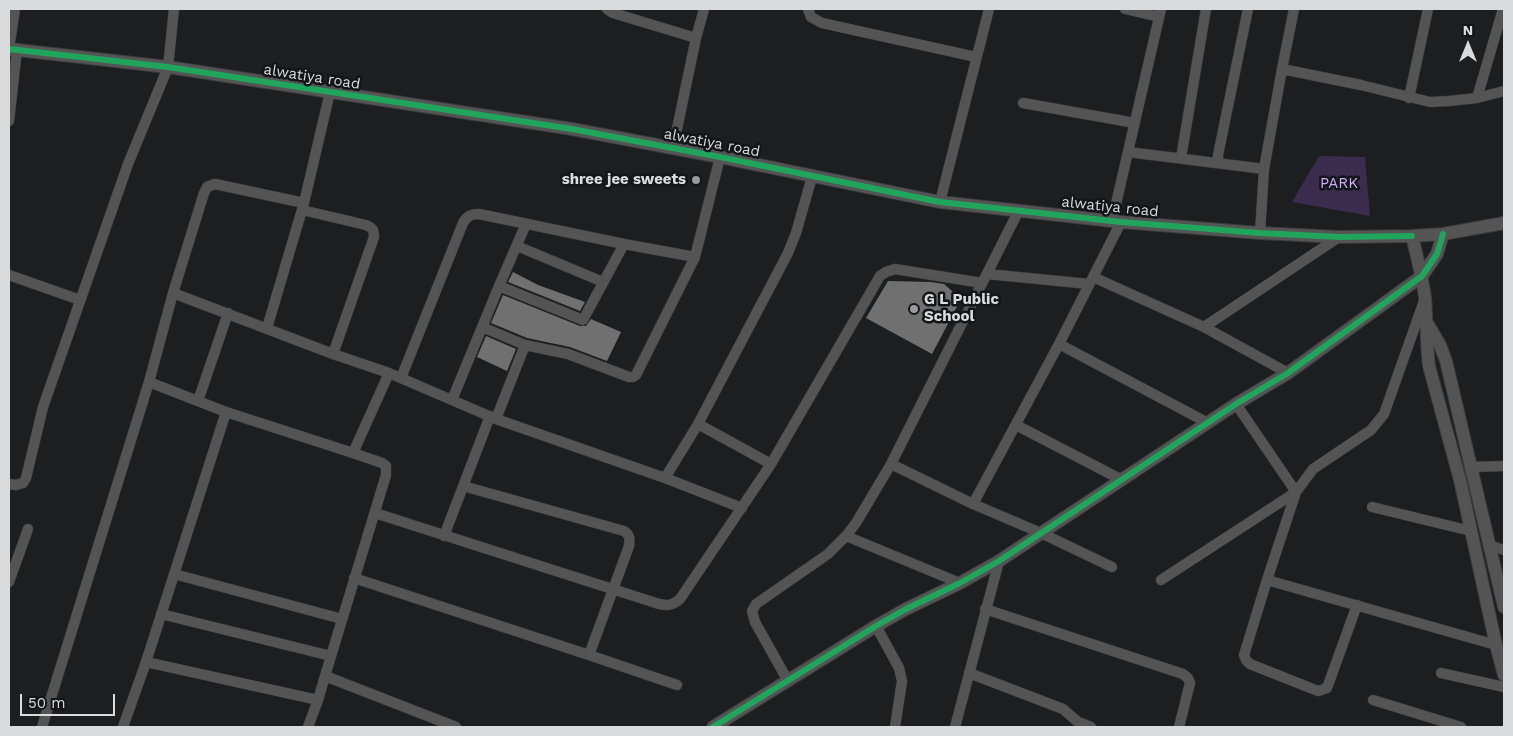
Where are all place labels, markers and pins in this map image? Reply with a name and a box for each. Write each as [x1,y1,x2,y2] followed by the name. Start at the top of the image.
[562,171,686,189] place label: shree jee sweets
[690,174,702,186] marker: shree jee sweets
[924,291,999,326] place label: G L Public School
[908,303,920,315] marker: G L Public School

